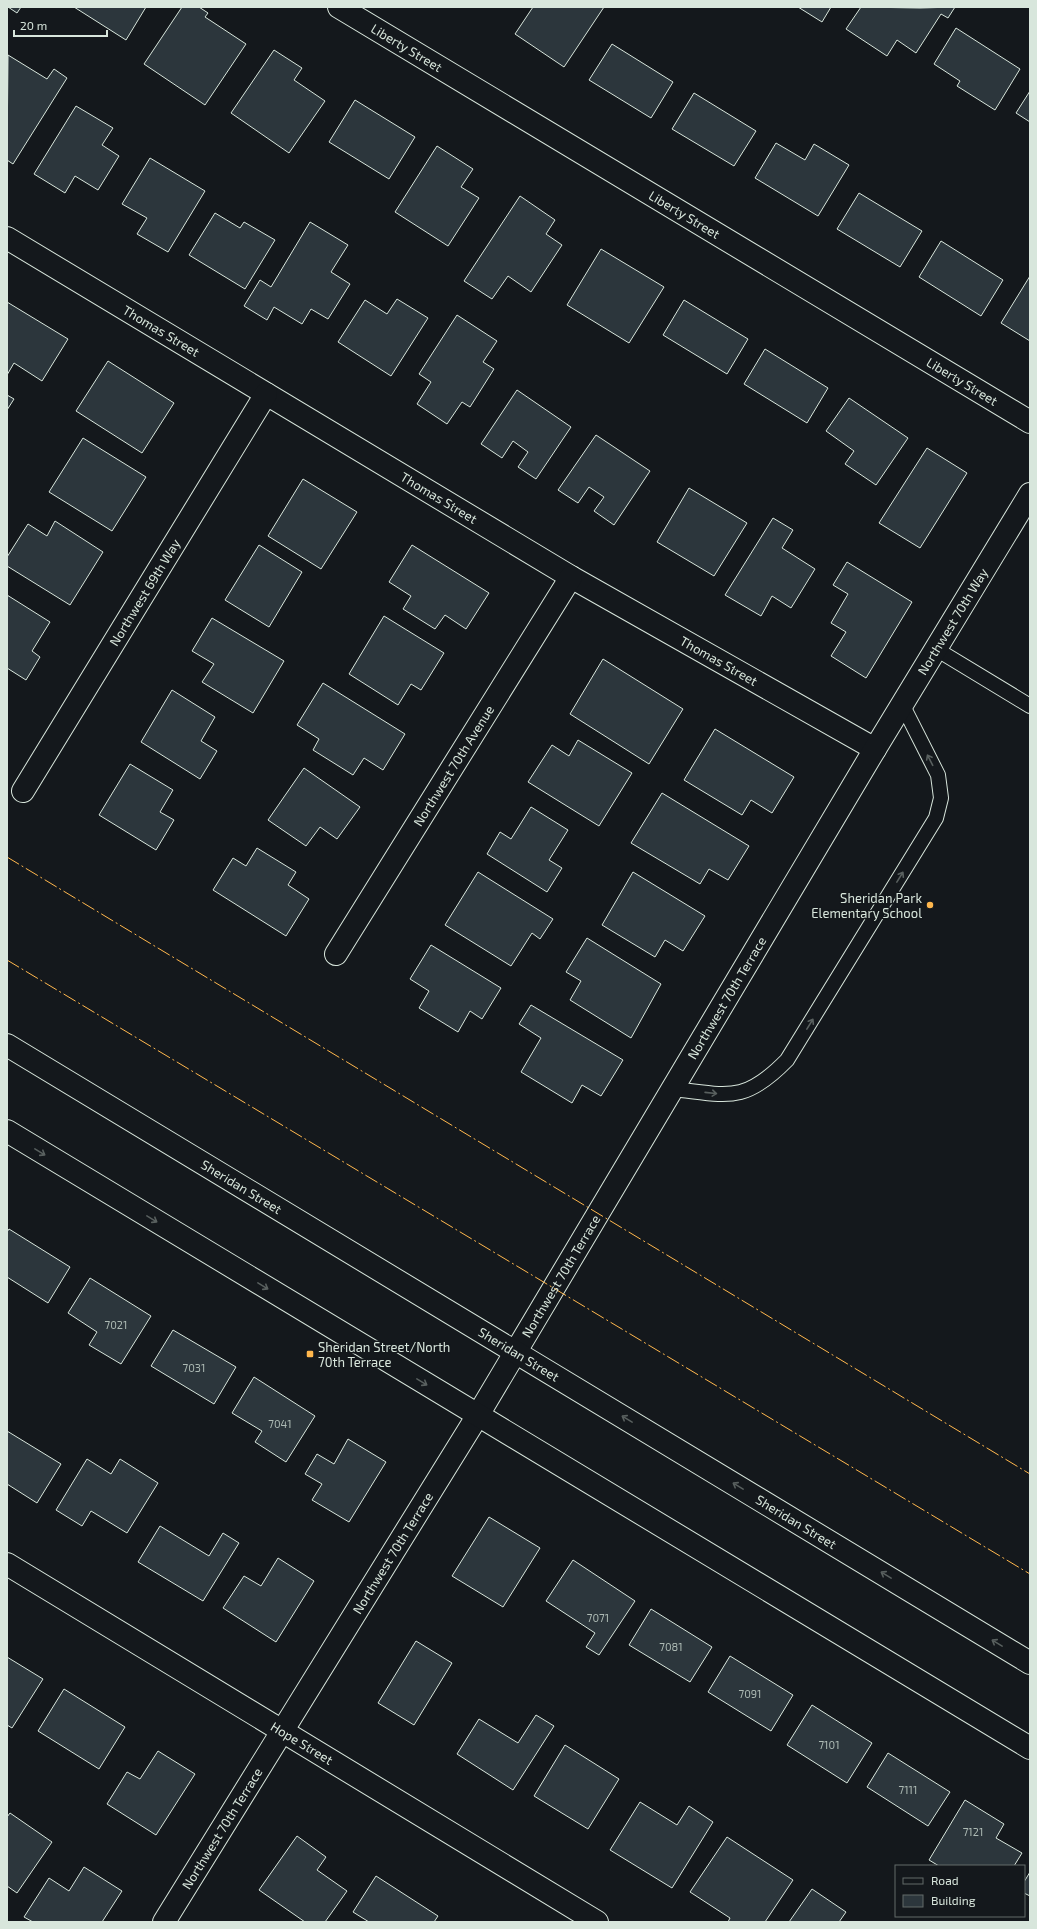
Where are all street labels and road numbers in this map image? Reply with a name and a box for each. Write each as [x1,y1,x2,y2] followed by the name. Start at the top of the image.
[368,20,445,75] street label: Liberty Street
[646,187,723,242] street label: Liberty Street
[120,302,203,360] street label: Thomas Street
[924,354,1001,409] street label: Liberty Street
[398,468,480,527] street label: Thomas Street
[106,536,184,649] street label: Northwest 69th Way
[914,565,991,678] street label: Northwest 70th Way
[677,632,761,689] street label: Thomas Street
[410,702,497,829] street label: Northwest 70th Avenue
[684,934,769,1062] street label: Northwest 70th Terrace
[198,1156,285,1217] street label: Sheridan Street
[518,1212,603,1340] street label: Northwest 70th Terrace
[476,1324,562,1385] street label: Sheridan Street
[349,1489,436,1617] street label: Northwest 70th Terrace
[753,1491,840,1552] street label: Sheridan Street
[268,1718,336,1768] street label: Hope Street
[178,1765,266,1892] street label: Northwest 70th Terrace

